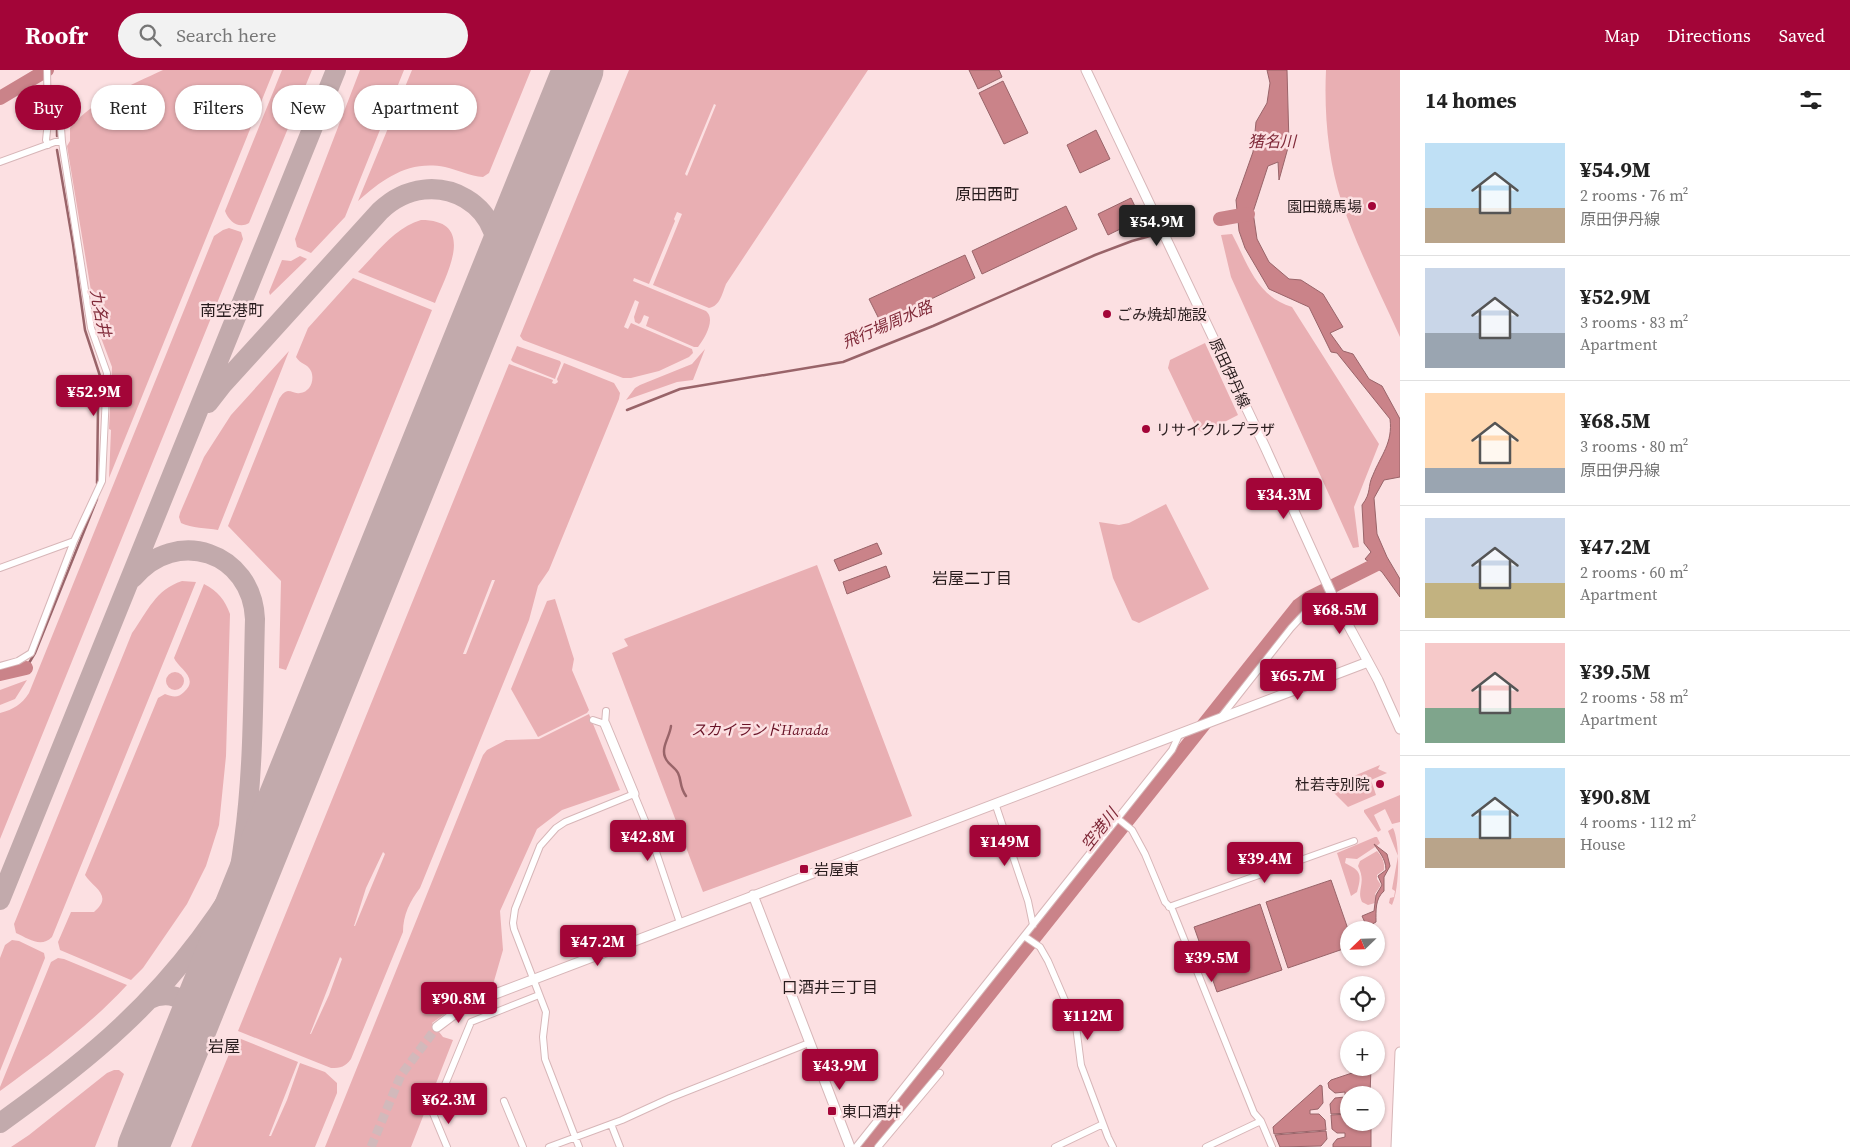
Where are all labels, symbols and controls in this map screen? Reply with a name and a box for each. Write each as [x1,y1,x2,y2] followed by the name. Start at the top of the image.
[118,13,468,58] search box
[25,19,88,52] text: Roofr
[136,21,164,49] icon: search
[176,22,276,48] text: Search here
[1604,23,1640,48] text: Map
[1668,23,1751,48] text: Directions
[1779,23,1825,48] text: Saved
[15,85,81,130] chip: Buy
[91,85,165,130] chip: Rent
[175,85,262,130] chip: Filters
[272,85,344,130] chip: New
[354,85,477,130] chip: Apartment
[1425,86,1517,115] text: 14 homes
[1797,86,1825,114] icon: filters
[1248,130,1298,152] water label: 猪名川
[1580,155,1651,184] text: ¥54.9M
[1465,163,1525,223] icon: home
[955,183,1019,205] district label: 原田西町
[1580,184,1688,206] text: 2 rooms · 76 m²
[1287,196,1362,217] place label: 園田競馬場
[1366,200,1378,212] marker: 園田競馬場
[1116,204,1198,247] pin: ¥54.9M
[1580,208,1660,230] text: 原田伊丹線
[1130,210,1184,232] text: ¥54.9M
[1580,282,1651,311] text: ¥52.9M
[86,287,117,341] water label: 九名井
[1465,288,1525,348] icon: home
[839,294,937,353] water label: 飛行場周水路
[200,299,264,321] district label: 南空港町
[1117,304,1207,325] place label: ごみ焼却施設
[1101,308,1113,320] marker: ごみ焼却施設
[1580,311,1688,333] text: 3 rooms · 83 m²
[1580,333,1657,355] text: Apartment
[1205,335,1255,411] street label: 原田伊丹線
[53,374,135,417] pin: ¥52.9M
[67,380,121,402] text: ¥52.9M
[1580,406,1651,435] text: ¥68.5M
[1465,413,1525,473] icon: home
[1156,419,1275,440] place label: リサイクルプラザ
[1140,423,1152,435] marker: リサイクルプラザ
[1580,435,1688,457] text: 3 rooms · 80 m²
[1580,459,1660,481] text: 原田伊丹線
[1243,478,1325,520] pin: ¥34.3M
[1257,483,1311,505] text: ¥34.3M
[1580,532,1651,561] text: ¥47.2M
[1465,538,1525,598] icon: home
[1580,561,1688,583] text: 2 rooms · 60 m²
[932,567,1012,589] district label: 岩屋二丁目
[1580,583,1657,605] text: Apartment
[1299,592,1381,635] pin: ¥68.5M
[1313,598,1367,620] text: ¥68.5M
[1580,657,1651,686] text: ¥39.5M
[1257,658,1339,701] pin: ¥65.7M
[1465,663,1525,723] icon: home
[1271,664,1325,686] text: ¥65.7M
[1580,686,1688,708] text: 2 rooms · 58 m²
[1580,708,1657,730] text: Apartment
[691,719,829,740] park label: スカイランドHarada
[1295,774,1370,795] place label: 杜若寺別院
[1374,778,1386,790] marker: 杜若寺別院
[1580,782,1651,811] text: ¥90.8M
[1465,788,1525,848] icon: home
[1076,802,1124,855] water label: 空港川
[1580,811,1696,833] text: 4 rooms · 112 m²
[607,820,689,862] pin: ¥42.8M
[970,824,1040,867] pin: ¥149M
[621,825,675,847] text: ¥42.8M
[980,830,1030,852] text: ¥149M
[1580,833,1625,855] text: House
[1224,842,1306,884] pin: ¥39.4M
[1238,847,1292,869] text: ¥39.4M
[814,859,859,880] place label: 岩屋東
[798,863,810,875] marker: 岩屋東
[1340,921,1385,966] north arrow
[1340,921,1385,1131] map controls
[557,924,639,967] pin: ¥47.2M
[571,930,625,952] text: ¥47.2M
[1171,940,1253,983] pin: ¥39.5M
[1185,946,1239,968] text: ¥39.5M
[782,976,878,998] district label: 口酒井三丁目
[1340,976,1385,1021] button: locate
[418,982,500,1024] pin: ¥90.8M
[432,987,486,1009] text: ¥90.8M
[1053,998,1123,1041] pin: ¥112M
[1063,1004,1113,1026] text: ¥112M
[1340,1031,1385,1076] button: +
[208,1035,240,1057] district label: 岩屋
[799,1048,881,1091] pin: ¥43.9M
[813,1054,867,1076] text: ¥43.9M
[408,1082,490,1125] pin: ¥62.3M
[1340,1086,1385,1131] button: −
[422,1088,476,1110] text: ¥62.3M
[842,1101,902,1122] place label: 東口酒井
[826,1105,838,1117] marker: 東口酒井

